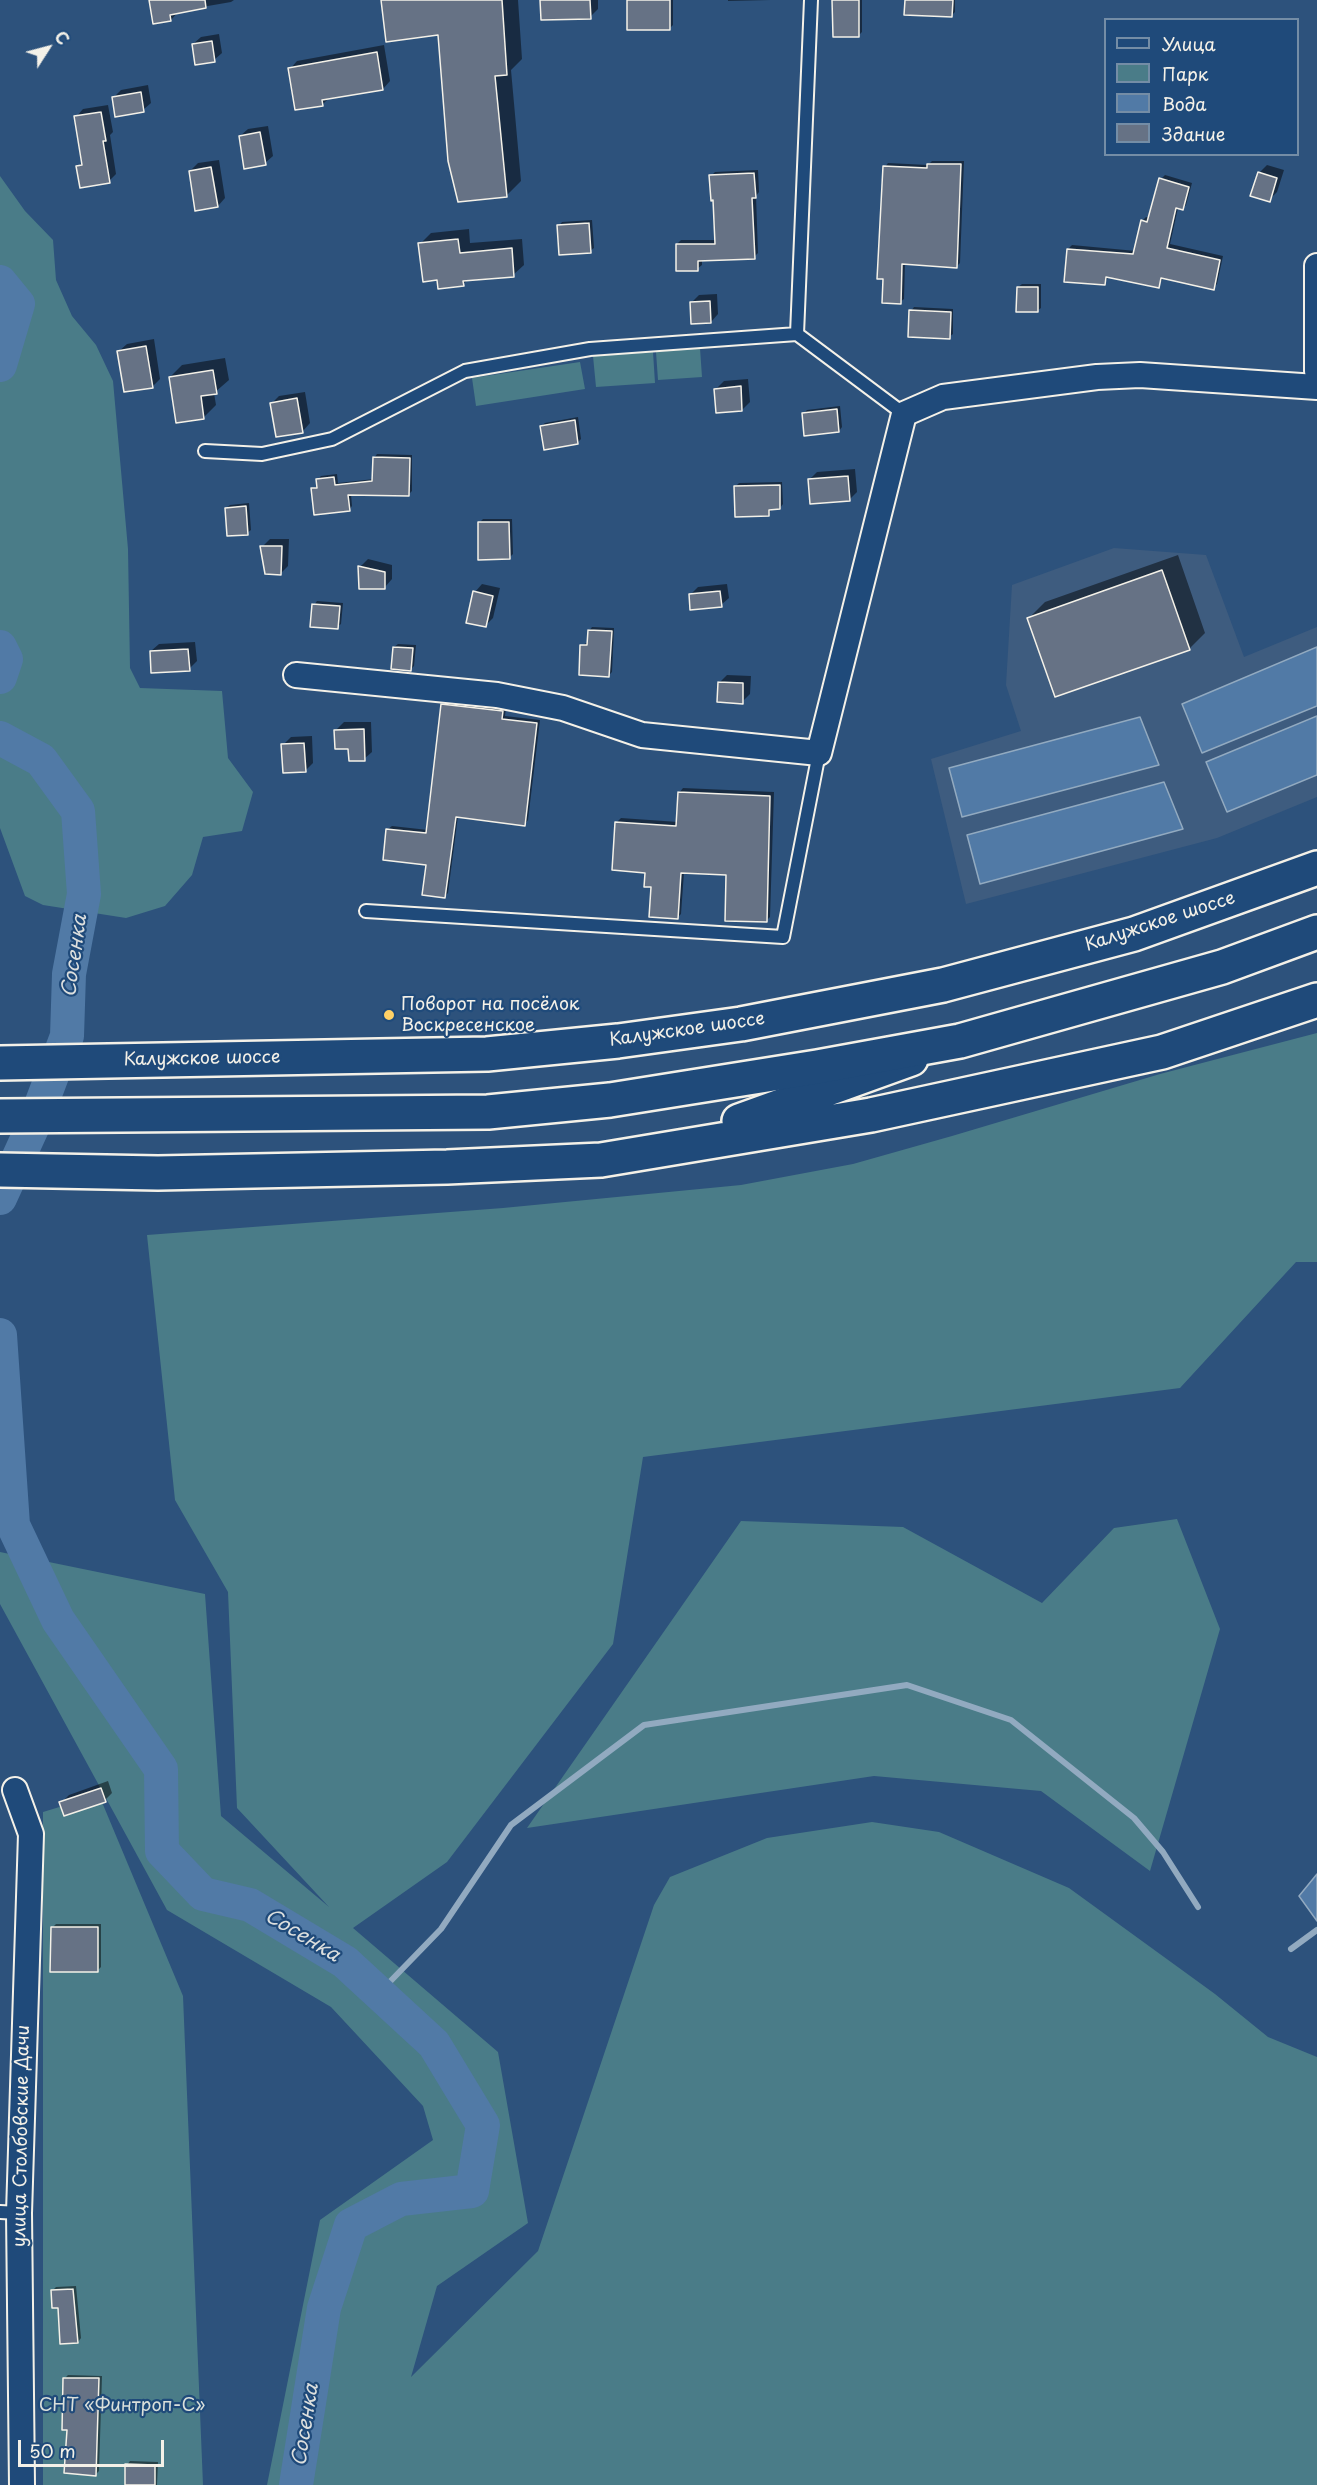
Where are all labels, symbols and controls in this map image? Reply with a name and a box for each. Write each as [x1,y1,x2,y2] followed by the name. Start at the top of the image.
[18,18,78,78] north arrow
[1104,18,1299,156] legend
[49,25,76,49] text: С
[1162,30,1216,57] text: Улица
[1162,60,1208,87] text: Парк
[1162,90,1207,117] text: Вода
[1162,120,1225,147] text: Здание
[1082,887,1238,957] street label: Калужское шоссе
[57,913,93,999] water label: Сосенка
[401,994,580,1036] place label: Поворот на посёлок Воскресенское
[382,1008,396,1022] marker: Поворот на посёлок Воскресенское
[608,1008,766,1052] street label: Калужское шоссе
[123,1047,281,1071] street label: Калужское шоссе
[260,1904,344,1968] water label: Сосенка
[9,2025,35,2247] street label: улица Столбовские Дачи
[288,2382,324,2468] water label: Сосенка
[39,2395,205,2417] park label: СНТ «Финтроп-С»
[21,2428,166,2466] scale bar
[29,2437,76,2464] text: 50 m

